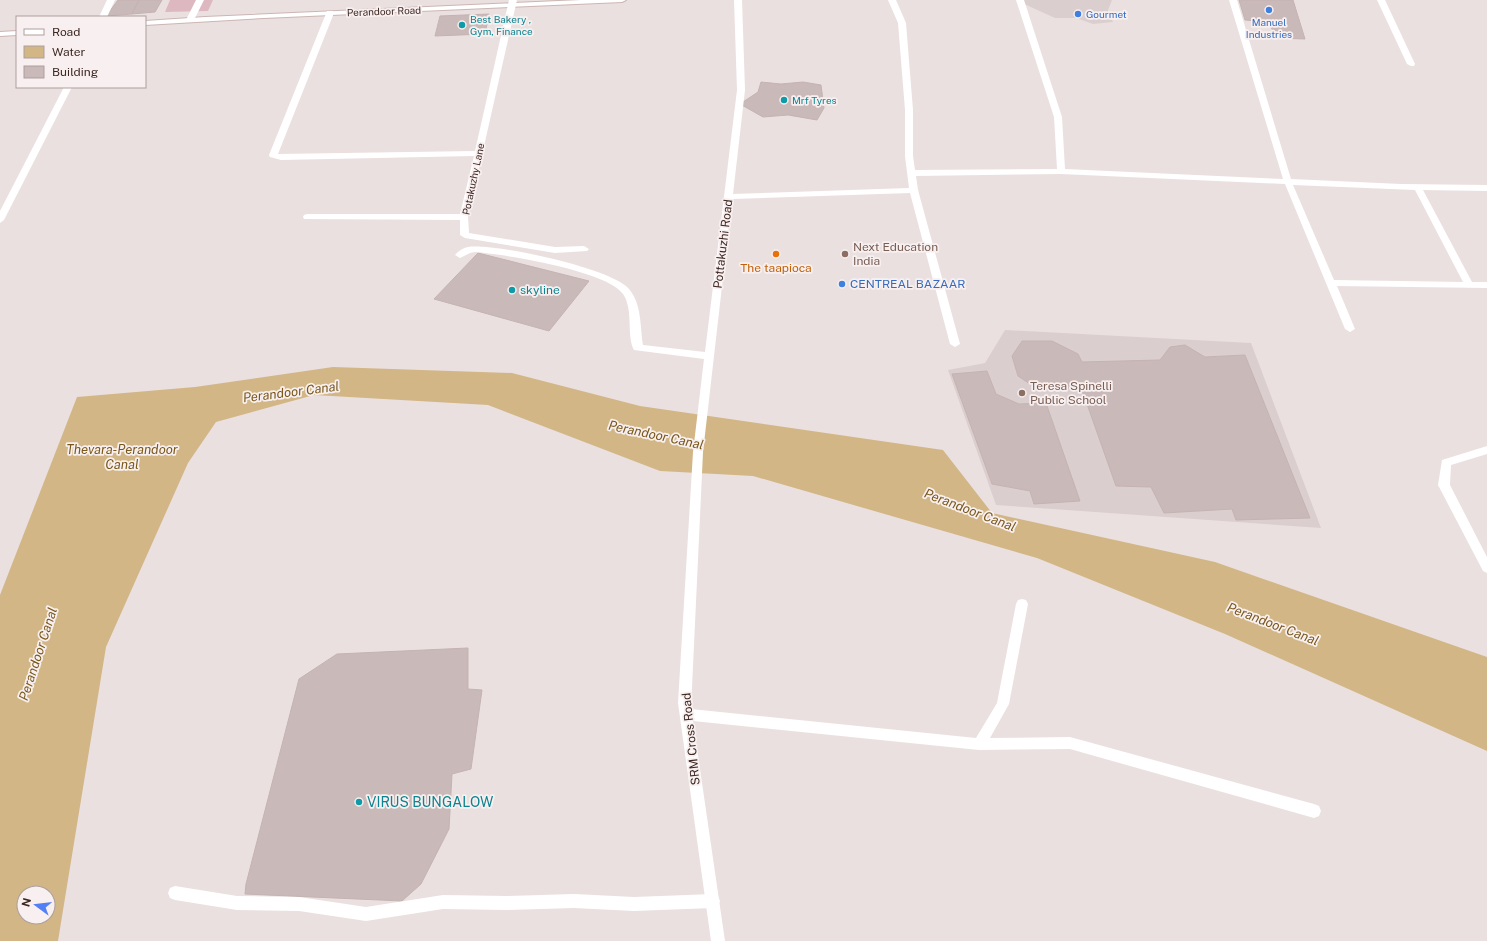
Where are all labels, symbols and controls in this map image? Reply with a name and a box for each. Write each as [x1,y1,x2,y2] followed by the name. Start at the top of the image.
[347,4,421,18] street label: Perandoor Road
[1264,5,1274,15] marker: Manuel Industries
[1086,8,1127,20] place label: Gourmet
[1073,9,1083,19] marker: Gourmet
[470,13,533,37] place label: Best Bakery , Gym, Finance
[16,16,146,88] legend
[1246,16,1292,40] place label: Manuel Industries
[457,20,467,30] marker: Best Bakery , Gym, Finance
[52,25,80,39] text: Road
[52,45,86,59] text: Water
[52,65,98,79] text: Building
[792,94,837,106] place label: Mrf Tyres
[779,95,789,105] marker: Mrf Tyres
[460,142,487,216] street label: Potakuzhy Lane
[711,199,735,289] street label: Pottakuzhi Road
[853,240,938,268] place label: Next Education India
[771,249,781,259] marker: The taapioca
[840,249,850,259] marker: Next Education India
[740,261,812,275] place label: The taapioca
[850,277,965,291] place label: CENTREAL BAZAAR
[837,279,847,289] marker: CENTREAL BAZAAR
[520,283,560,297] place label: skyline
[507,285,517,295] marker: skyline
[242,379,340,405] water label: Perandoor Canal
[1030,379,1112,407] place label: Teresa Spinelli Public School
[1017,388,1027,398] marker: Teresa Spinelli Public School
[607,418,705,452] water label: Perandoor Canal
[66,442,178,472] water label: Thevara-Perandoor Canal
[922,486,1018,534] water label: Perandoor Canal
[1225,600,1321,648] water label: Perandoor Canal
[16,605,60,702] water label: Perandoor Canal
[679,692,703,786] street label: SRM Cross Road
[367,794,494,810] place label: VIRUS BUNGALOW
[354,797,364,807] marker: VIRUS BUNGALOW
[16,885,56,925] north arrow
[19,897,33,908] text: N

